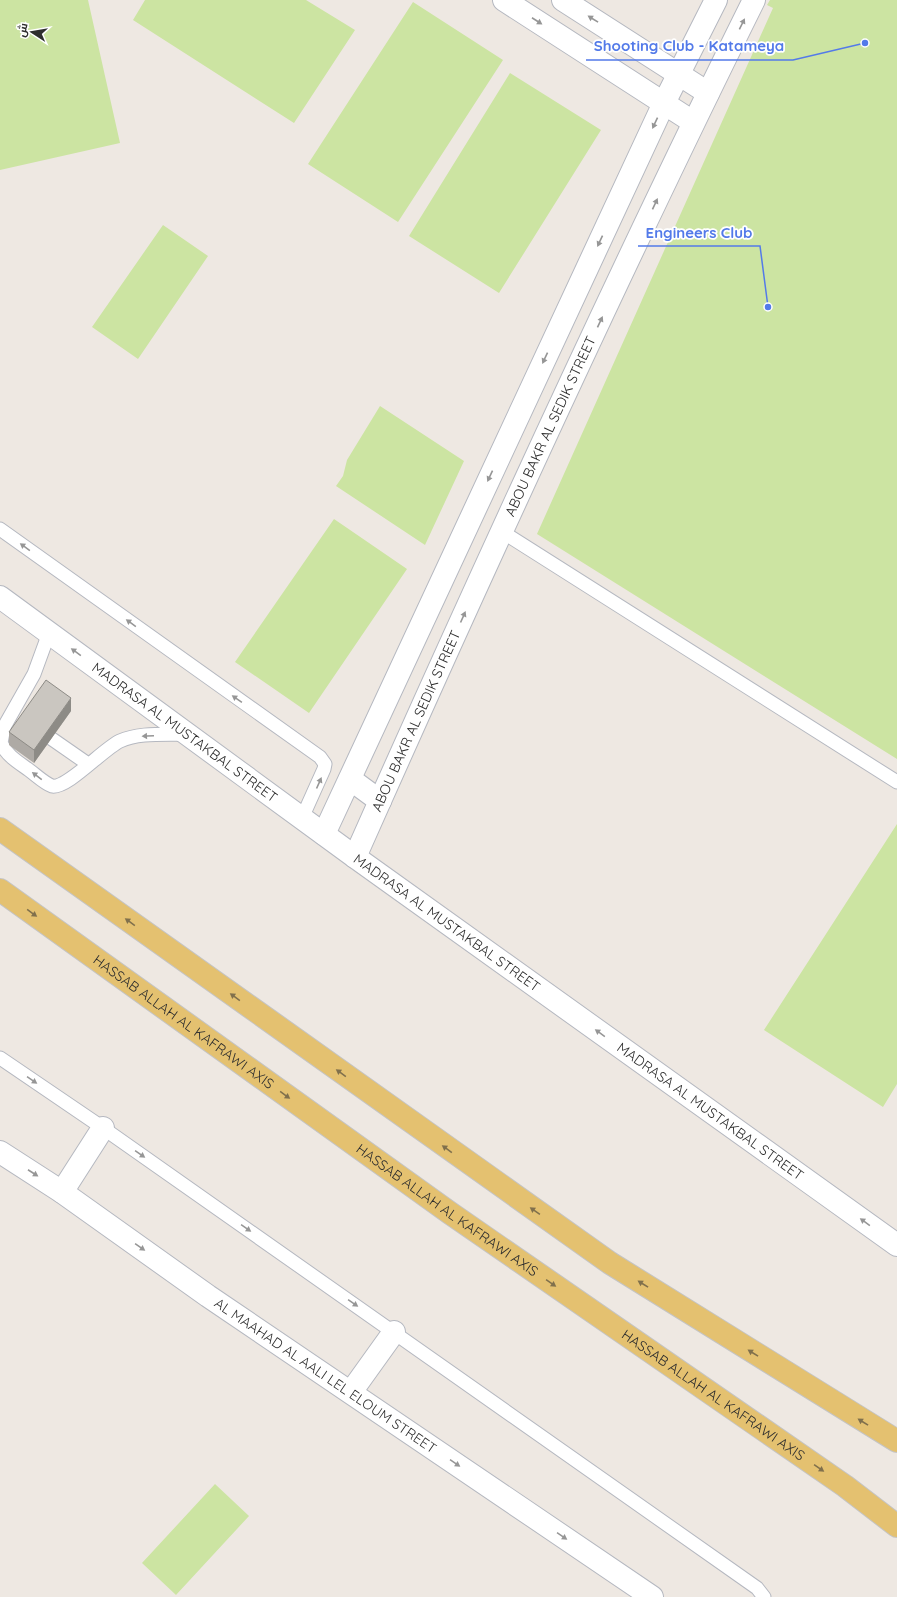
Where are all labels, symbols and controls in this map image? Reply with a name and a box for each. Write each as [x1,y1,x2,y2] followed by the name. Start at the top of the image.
[12,12,52,52] north arrow
[587,15,598,23] one-way arrow
[532,17,542,25] one-way arrow
[739,18,745,30] one-way arrow
[14,22,31,38] text: ش
[586,33,793,60] callout: Shooting Club - Katameya
[594,36,784,55] text: Shooting Club - Katameya
[651,117,657,129] one-way arrow
[652,198,658,210] one-way arrow
[638,219,760,246] callout: Engineers Club
[646,223,752,242] text: Engineers Club
[597,235,603,246] one-way arrow
[597,316,603,327] one-way arrow
[501,333,600,519] street label: ABOU BAKR AL SEDIK STREET
[542,353,548,364] one-way arrow
[487,471,493,483] one-way arrow
[20,543,31,551] one-way arrow
[460,611,466,623] one-way arrow
[126,619,136,627] one-way arrow
[367,628,464,814] street label: ABOU BAKR AL SEDIK STREET
[70,648,81,656] one-way arrow
[88,658,281,806] street label: MADRASA AL MUSTAKBAL STREET
[232,695,242,703] one-way arrow
[142,732,154,739] one-way arrow
[31,772,42,780] one-way arrow
[316,777,322,788] one-way arrow
[350,850,544,996] street label: MADRASA AL MUSTAKBAL STREET
[26,909,37,917] one-way arrow
[124,917,135,926] one-way arrow
[90,951,278,1093] street label: HASSAB ALLAH AL KAFRAWI AXIS
[230,993,241,1001] one-way arrow
[595,1029,605,1037] one-way arrow
[613,1038,807,1184] street label: MADRASA AL MUSTAKBAL STREET
[336,1069,346,1077] one-way arrow
[27,1076,37,1084] one-way arrow
[280,1091,290,1099] one-way arrow
[353,1140,542,1280] street label: HASSAB ALLAH AL KAFRAWI AXIS
[441,1144,452,1153] one-way arrow
[134,1150,145,1158] one-way arrow
[28,1169,38,1177] one-way arrow
[530,1207,540,1215] one-way arrow
[860,1218,871,1226] one-way arrow
[241,1224,251,1232] one-way arrow
[134,1243,145,1251] one-way arrow
[546,1279,556,1287] one-way arrow
[638,1280,648,1288] one-way arrow
[211,1294,440,1457] street label: AL MAAHAD AL AALI LEL ELOUM STREET
[347,1299,358,1307] one-way arrow
[618,1325,808,1465] street label: HASSAB ALLAH AL KAFRAWI AXIS
[747,1349,759,1356] one-way arrow
[857,1418,869,1425] one-way arrow
[450,1459,460,1467] one-way arrow
[814,1464,824,1472] one-way arrow
[557,1532,568,1540] one-way arrow

